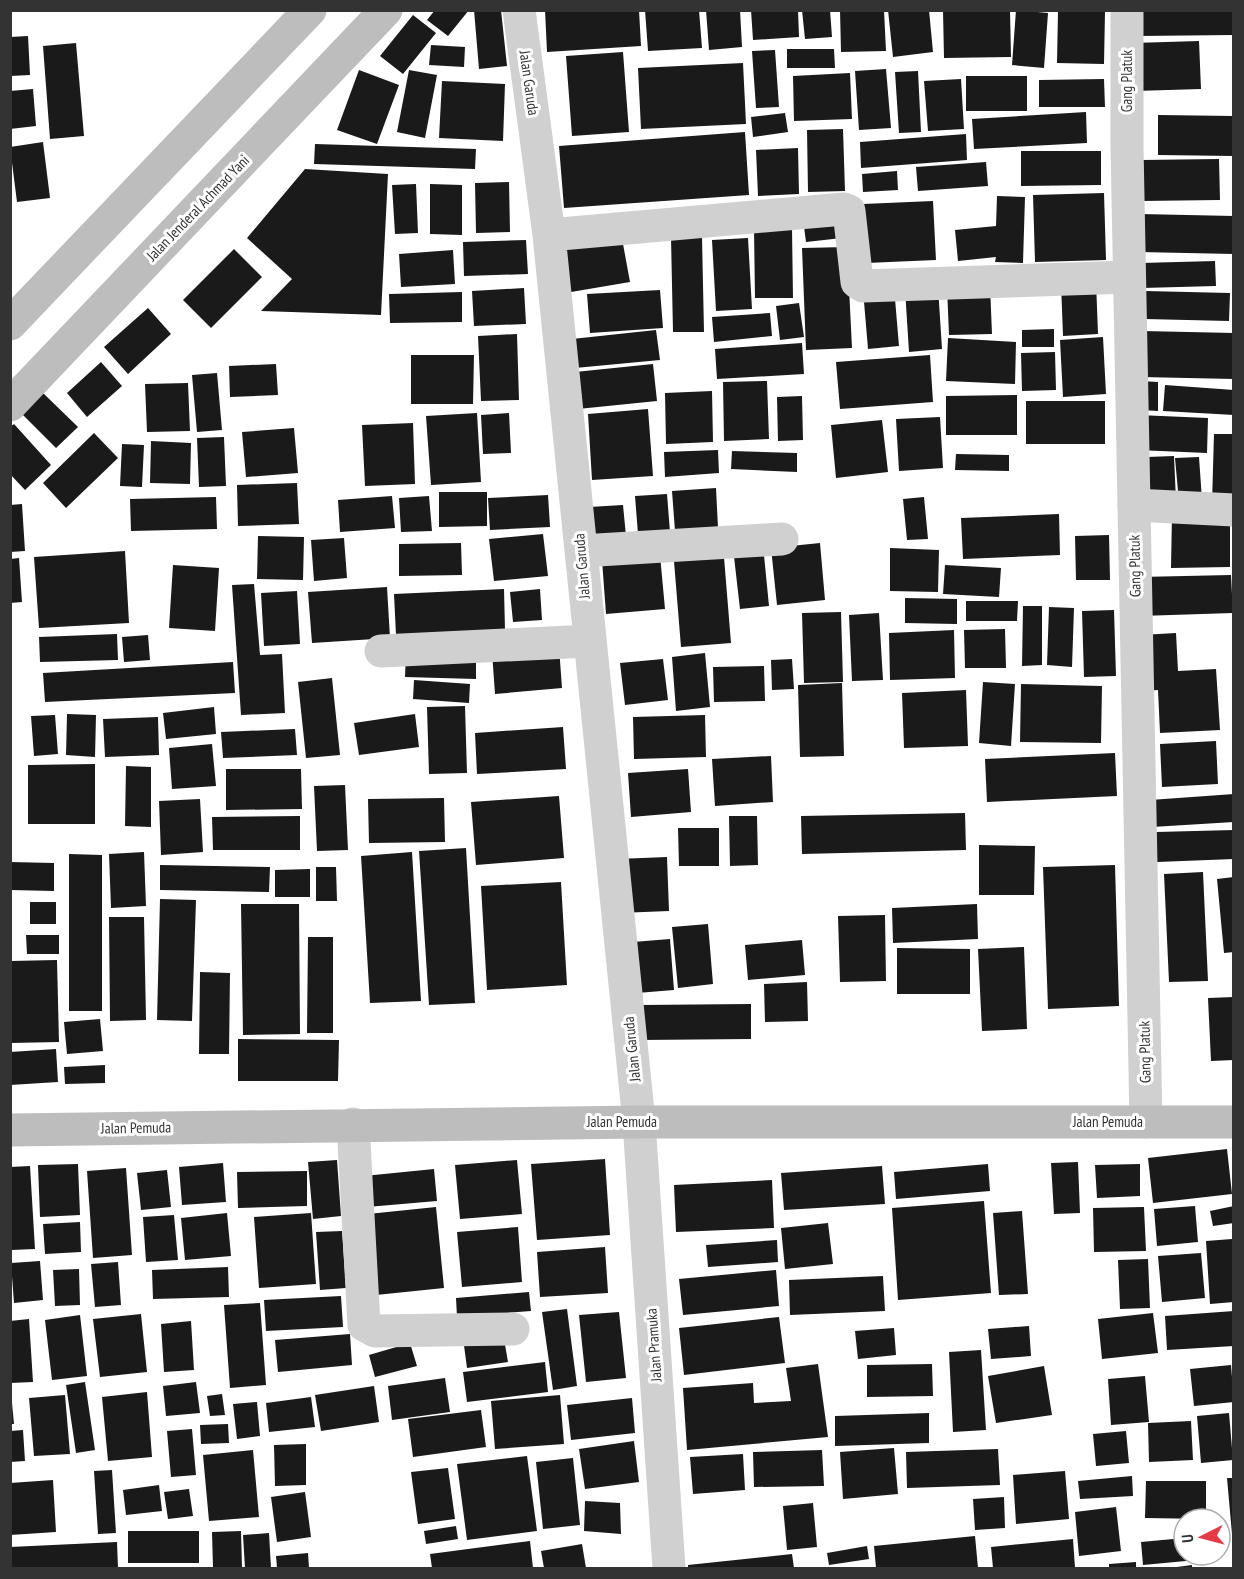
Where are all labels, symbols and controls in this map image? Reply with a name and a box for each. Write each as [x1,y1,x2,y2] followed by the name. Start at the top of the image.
[515,48,543,117] street label: Jalan Garuda
[1117,50,1136,112] street label: Gang Platuk
[141,151,253,265] street label: Jalan Jenderal Achmad Yani
[569,533,594,600] street label: Jalan Garuda
[1124,534,1145,597] street label: Gang Platuk
[619,1016,644,1084] street label: Jalan Garuda
[1134,1020,1155,1083] street label: Gang Platuk
[586,1112,657,1131] street label: Jalan Pemuda
[1072,1112,1143,1131] street label: Jalan Pemuda
[100,1117,171,1138] street label: Jalan Pemuda
[641,1308,666,1383] street label: Jalan Pramuka
[1172,1507,1232,1567] north arrow
[1177,1533,1197,1544] text: U

